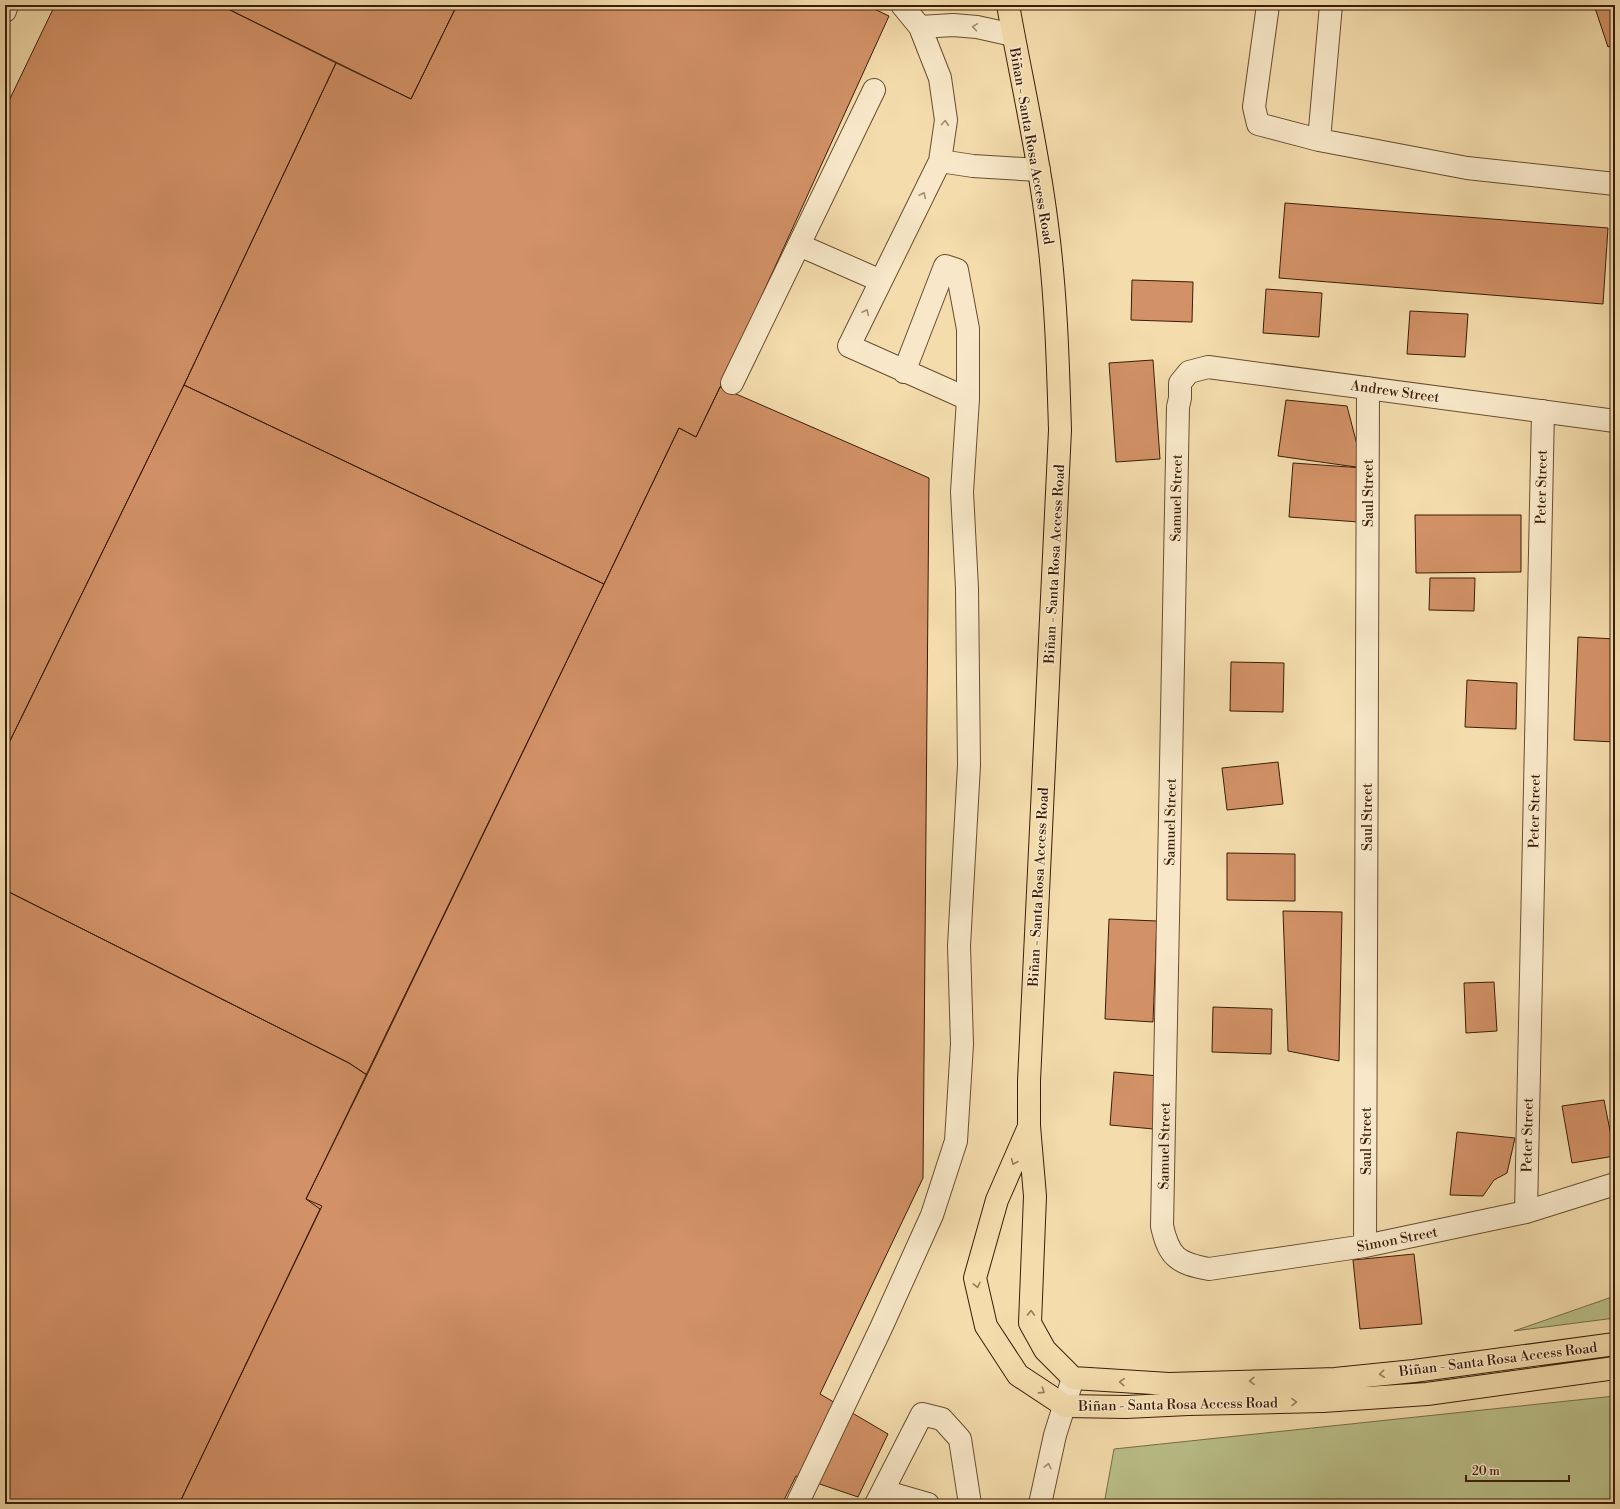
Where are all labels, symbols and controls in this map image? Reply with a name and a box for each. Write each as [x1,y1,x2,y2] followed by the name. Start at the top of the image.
[972,23,978,32] one-way arrow
[1005,45,1057,246] street label: Biñan - Santa Rosa Access Road
[940,120,949,126] one-way arrow
[918,192,926,199] one-way arrow
[861,308,869,316] one-way arrow
[1348,377,1440,407] street label: Andrew Street
[1532,450,1552,524] street label: Peter Street
[1167,454,1187,542] street label: Samuel Street
[1360,459,1378,527] street label: Saul Street
[1041,464,1069,665] street label: Biñan - Santa Rosa Access Road
[1525,774,1545,848] street label: Peter Street
[1161,778,1181,866] street label: Samuel Street
[1359,783,1377,851] street label: Saul Street
[1025,787,1053,988] street label: Biñan - Santa Rosa Access Road
[1518,1098,1538,1172] street label: Peter Street
[1155,1102,1175,1190] street label: Samuel Street
[1358,1107,1376,1175] street label: Saul Street
[1010,1158,1018,1165] one-way arrow
[1355,1223,1439,1257] street label: Simon Street
[972,1282,980,1289] one-way arrow
[1026,1310,1035,1316] one-way arrow
[1397,1339,1598,1381] street label: Biñan - Santa Rosa Access Road
[1379,1370,1385,1379] one-way arrow
[1119,1377,1125,1386] one-way arrow
[1249,1377,1255,1386] one-way arrow
[1038,1387,1045,1394] one-way arrow
[1077,1394,1278,1416] street label: Biñan - Santa Rosa Access Road
[1291,1398,1297,1406] one-way arrow
[1466,1457,1569,1483] scale bar
[1044,1463,1052,1469] one-way arrow
[1472,1464,1500,1479] text: 20 m

